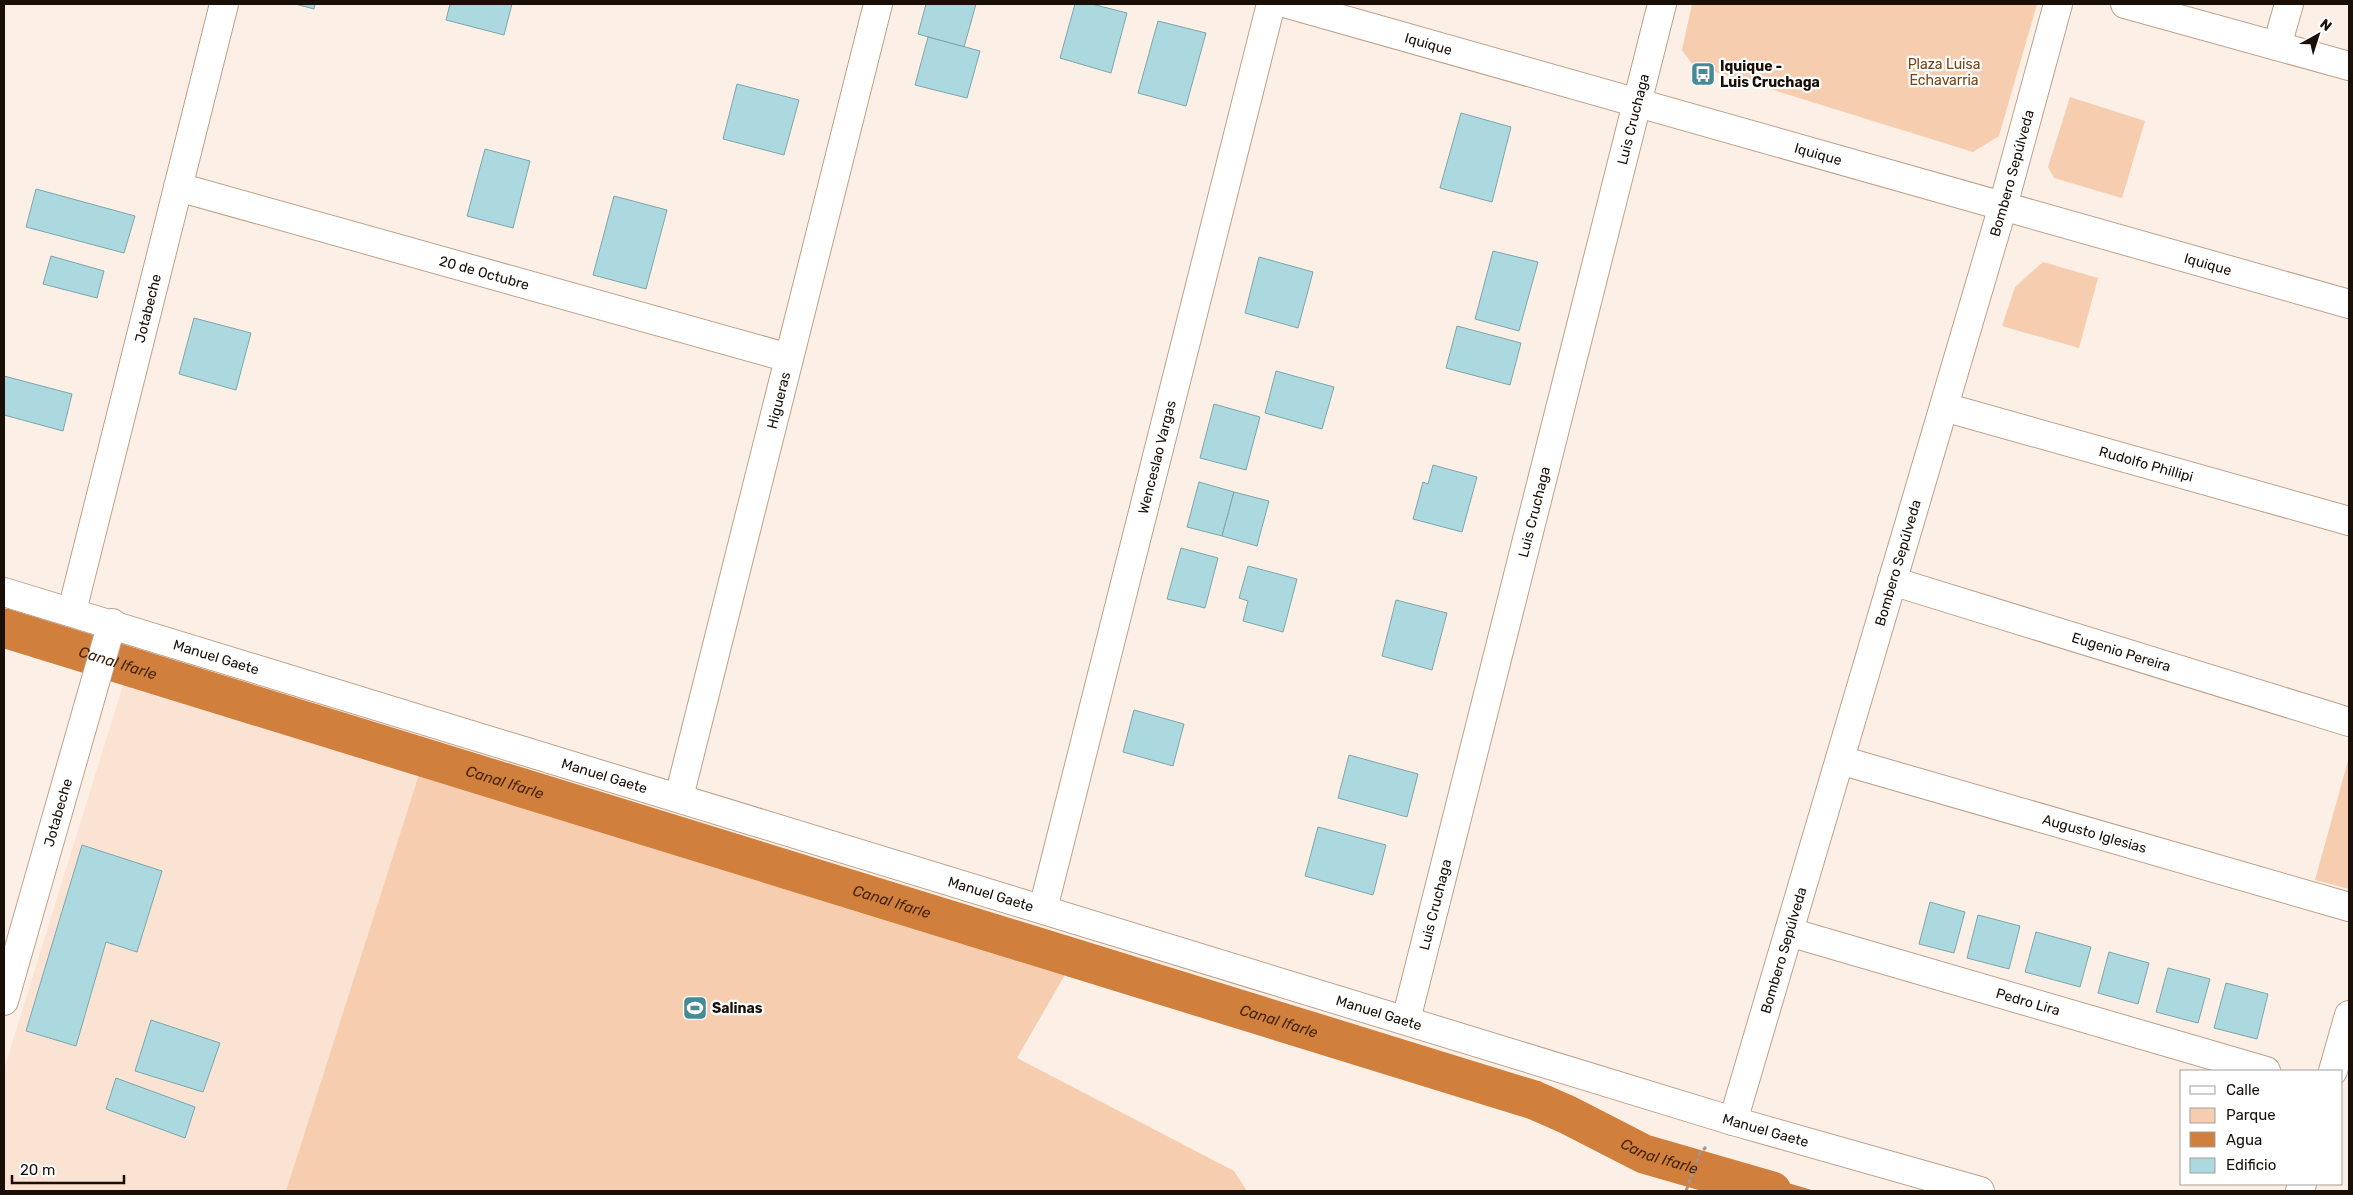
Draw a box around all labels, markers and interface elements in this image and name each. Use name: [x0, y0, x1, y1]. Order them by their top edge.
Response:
north arrow: [2293, 10, 2343, 60]
text: N: [2317, 16, 2335, 35]
street label: Iquique: [1403, 29, 1454, 59]
park label: Plaza Luisa Echavarria: [1908, 56, 1980, 89]
place label: Iquique - Luis Cruchaga: [1720, 58, 1820, 91]
bus stop icon: Iquique - Luis Cruchaga: [1690, 61, 1716, 87]
street label: Luis Cruchaga: [1613, 72, 1653, 166]
street label: Bombero Sepúlveda: [1986, 108, 2037, 239]
street label: Iquique: [1792, 139, 1844, 169]
street label: Iquique: [2182, 249, 2234, 279]
street label: 20 de Octubre: [437, 252, 531, 293]
street label: Jotabeche: [131, 272, 165, 345]
street label: Higueras: [763, 370, 794, 431]
street label: Wenceslao Vargas: [1134, 398, 1179, 516]
street label: Rudolfo Phillipi: [2097, 443, 2195, 485]
street label: Luis Cruchaga: [1514, 465, 1554, 559]
street label: Bombero Sepúlveda: [1871, 498, 1924, 628]
street label: Eugenio Pereira: [2070, 629, 2173, 675]
street label: Manuel Gaete: [171, 636, 261, 678]
water label: Canal Ifarle: [77, 643, 159, 684]
street label: Manuel Gaete: [560, 755, 650, 797]
water label: Canal Ifarle: [464, 762, 546, 803]
street label: Jotabeche: [40, 776, 76, 849]
street label: Augusto Iglesias: [2041, 810, 2149, 857]
street label: Luis Cruchaga: [1415, 857, 1455, 952]
street label: Manuel Gaete: [946, 873, 1036, 915]
water label: Canal Ifarle: [851, 881, 933, 923]
street label: Bombero Sepúlveda: [1757, 885, 1810, 1015]
street label: Pedro Lira: [1994, 984, 2062, 1019]
street label: Manuel Gaete: [1334, 992, 1424, 1034]
sports icon: Salinas: [682, 995, 708, 1021]
place label: Salinas: [712, 1000, 763, 1017]
water label: Canal Ifarle: [1238, 1001, 1320, 1042]
legend: [2180, 1070, 2343, 1185]
text: Calle: [2226, 1081, 2260, 1099]
text: Parque: [2226, 1106, 2276, 1124]
street label: Manuel Gaete: [1720, 1110, 1811, 1151]
text: Agua: [2226, 1131, 2262, 1149]
water label: Canal Ifarle: [1618, 1135, 1700, 1178]
scale bar: [12, 1152, 125, 1184]
text: Edificio: [2226, 1156, 2276, 1174]
text: 20 m: [20, 1161, 55, 1179]

